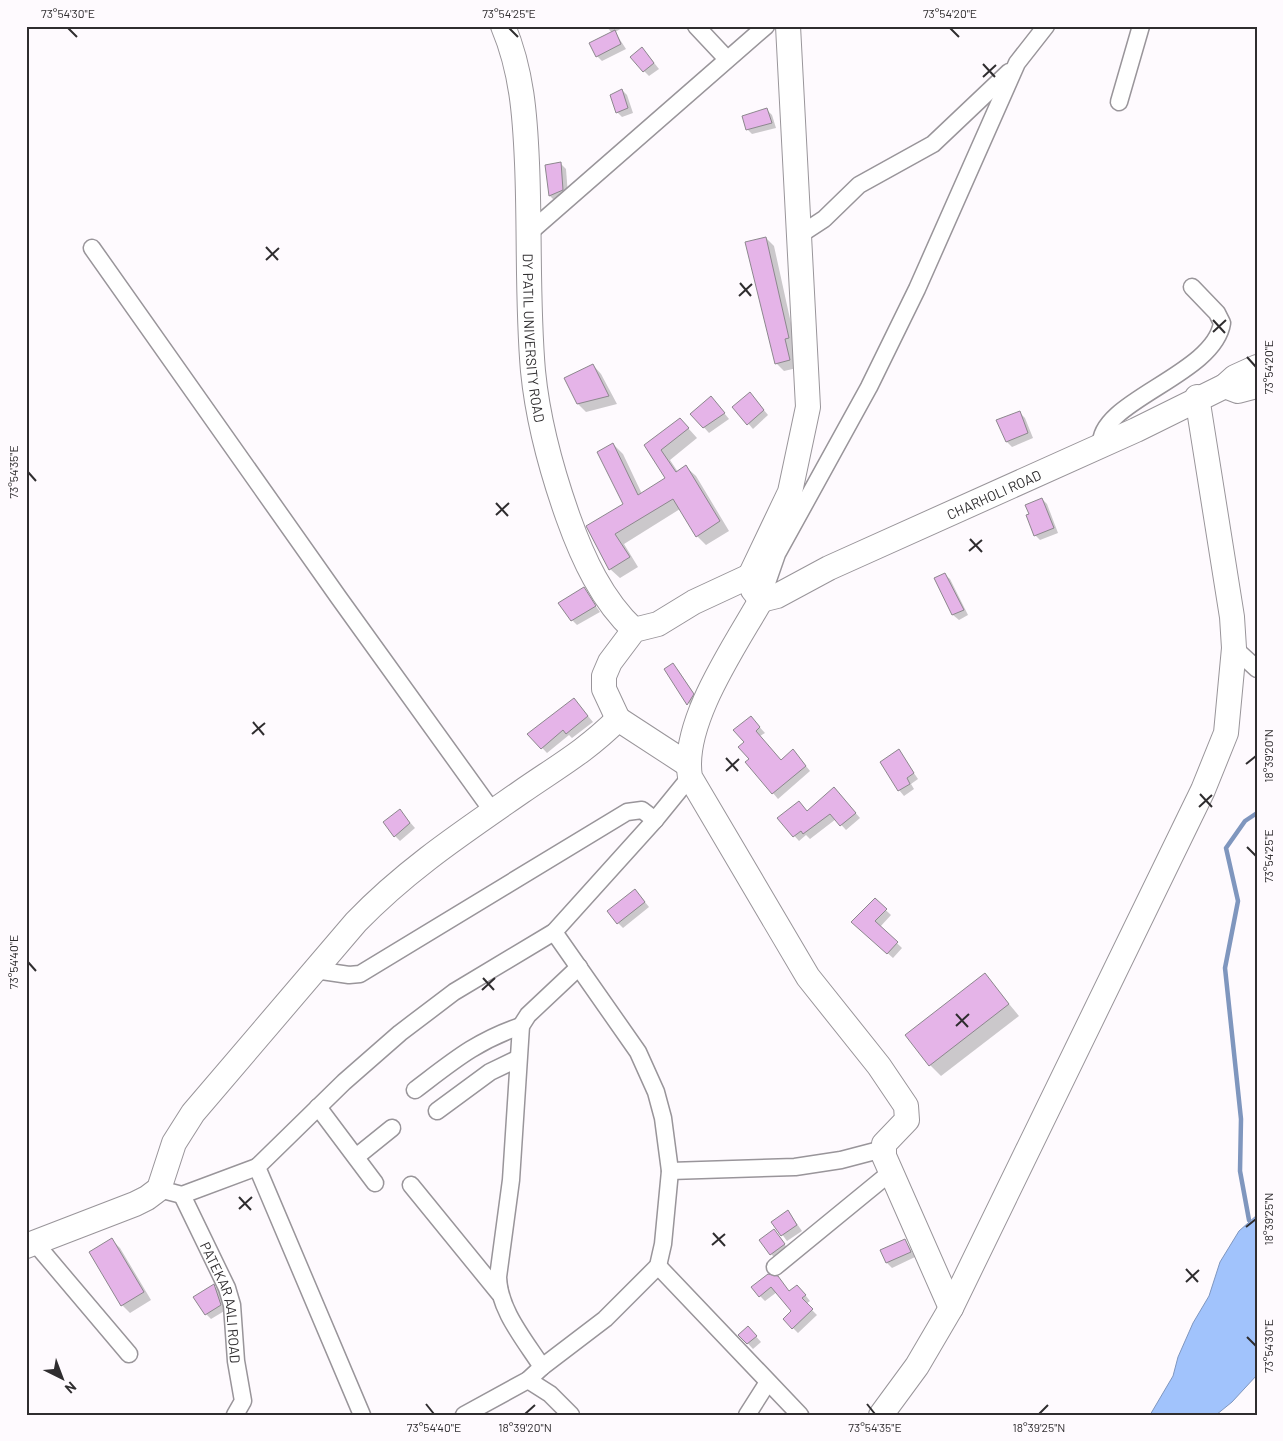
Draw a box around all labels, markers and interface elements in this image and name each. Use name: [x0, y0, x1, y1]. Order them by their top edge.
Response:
text: 73°54'30"E: [41, 6, 95, 20]
text: 73°54'25"E: [482, 6, 536, 20]
text: 73°54'20"E: [923, 6, 977, 20]
street label: DY PATIL UNIVERSITY ROAD: [520, 253, 549, 424]
text: 73°54'20"E: [1261, 340, 1275, 394]
text: 73°54'35"E: [6, 445, 20, 499]
street label: CHARHOLI ROAD: [944, 465, 1043, 523]
text: 18°39'20"N: [1261, 729, 1275, 783]
text: 73°54'25"E: [1261, 829, 1275, 883]
text: 73°54'40"E: [6, 935, 20, 989]
text: 18°39'25"N: [1261, 1193, 1275, 1245]
street label: PATEKAR AALI ROAD: [197, 1239, 245, 1364]
text: 73°54'30"E: [1261, 1319, 1275, 1373]
north arrow: [38, 1354, 88, 1404]
text: N: [62, 1379, 80, 1397]
text: 73°54'40"E: [407, 1420, 461, 1434]
text: 18°39'20"N: [498, 1420, 552, 1434]
text: 73°54'35"E: [848, 1420, 902, 1434]
text: 18°39'25"N: [1013, 1420, 1065, 1434]

